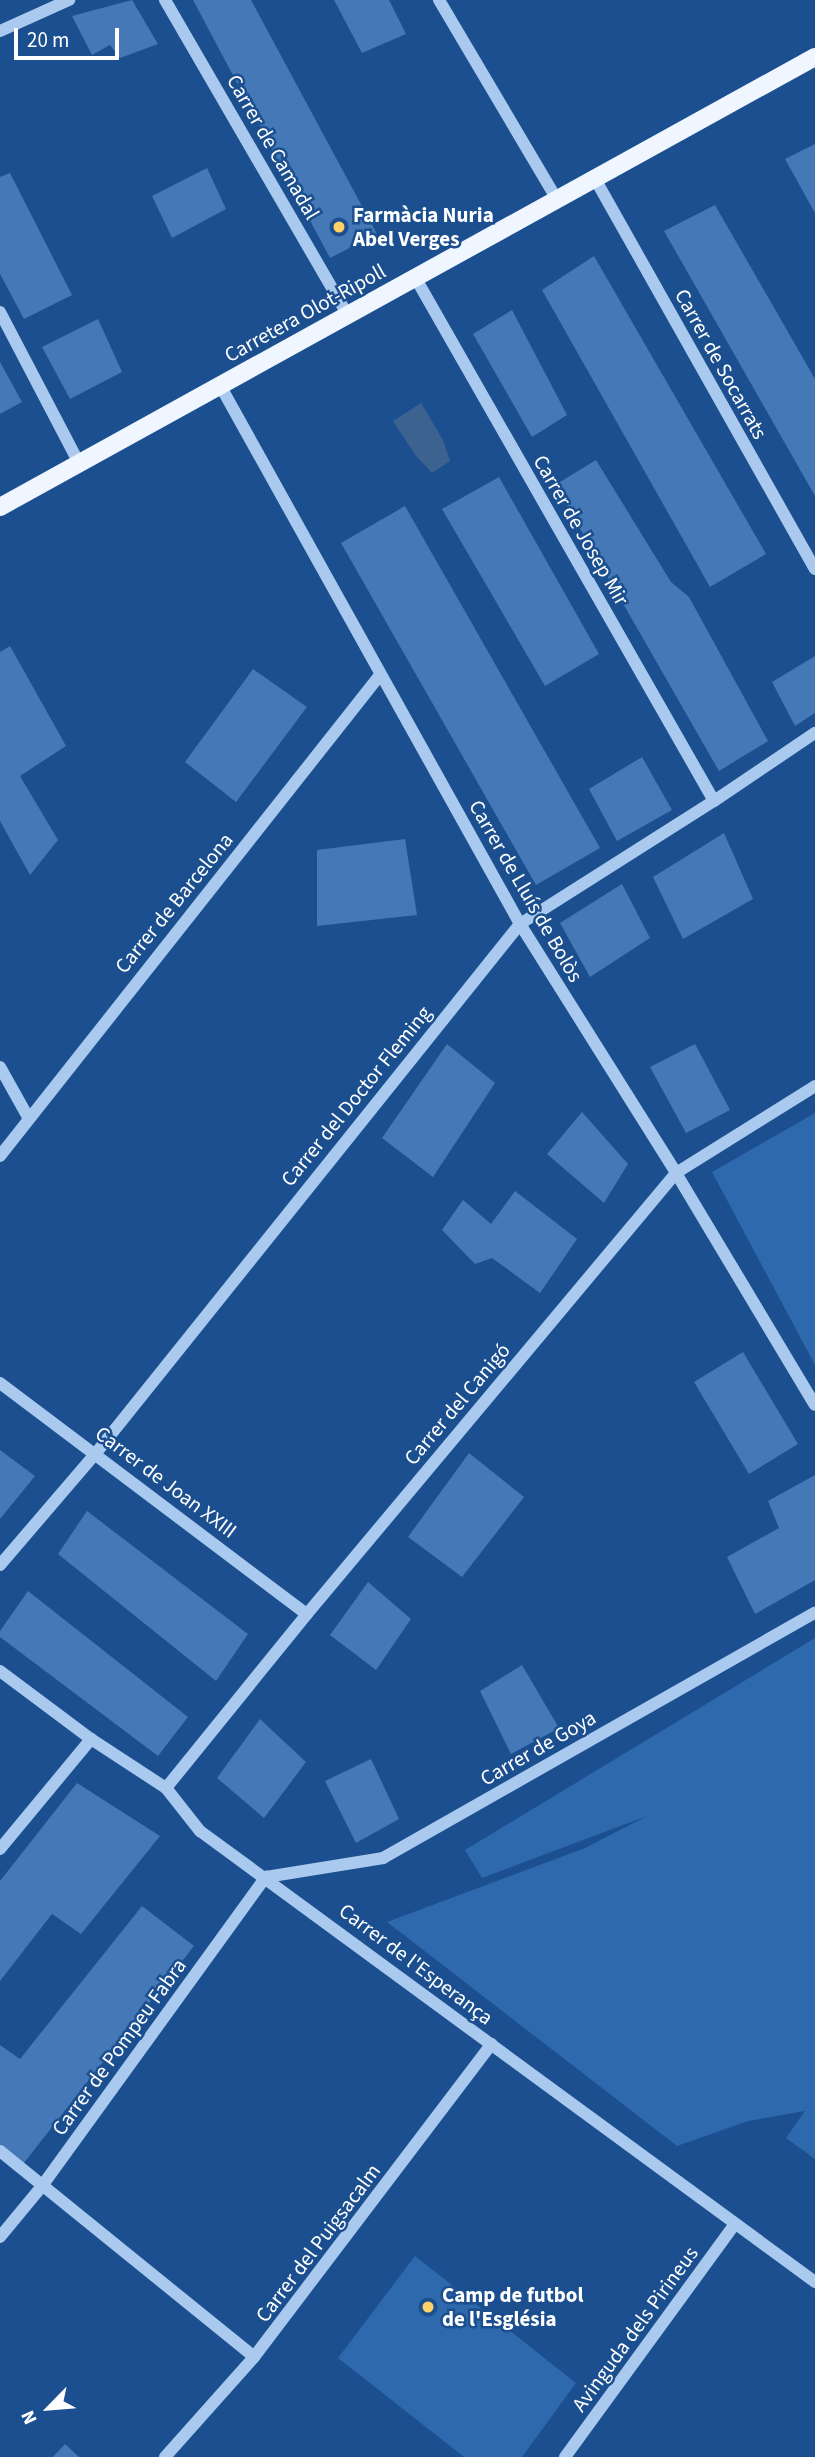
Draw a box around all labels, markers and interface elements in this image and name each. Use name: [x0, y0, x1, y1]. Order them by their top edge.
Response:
scale bar: [18, 14, 122, 58]
text: 20 m: [27, 25, 69, 55]
street label: Carrer de Camadal: [221, 70, 325, 224]
place label: Farmàcia Nuria Abel Verges: [353, 202, 494, 252]
marker: Farmàcia Nuria Abel Verges: [331, 219, 347, 235]
street label: Carretera Olot-Ripoll: [220, 258, 390, 368]
street label: Carrer de Socarrats: [669, 285, 773, 443]
street label: Carrer de Josep Mir: [528, 450, 634, 610]
street label: Carrer de Lluís de Bolòs: [464, 796, 588, 986]
street label: Carrer de Barcelona: [110, 828, 238, 978]
street label: Carrer del Doctor Fleming: [276, 1001, 436, 1191]
street label: Carrer del Canigó: [399, 1338, 515, 1470]
street label: Carrer de Joan XXIII: [90, 1421, 242, 1543]
street label: Carrer de Goya: [476, 1705, 600, 1791]
street label: Carrer de l'Esperança: [334, 1898, 498, 2030]
street label: Carrer de Pompeu Fabra: [46, 1954, 192, 2140]
street label: Carrer del Puigsacalm: [250, 2159, 386, 2327]
street label: Avinguda dels Pirineus: [567, 2241, 703, 2417]
place label: Camp de futbol de l'Església: [442, 2282, 583, 2332]
marker: Camp de futbol de l'Església: [420, 2299, 436, 2315]
north arrow: [14, 2373, 84, 2443]
text: N: [15, 2406, 44, 2429]

